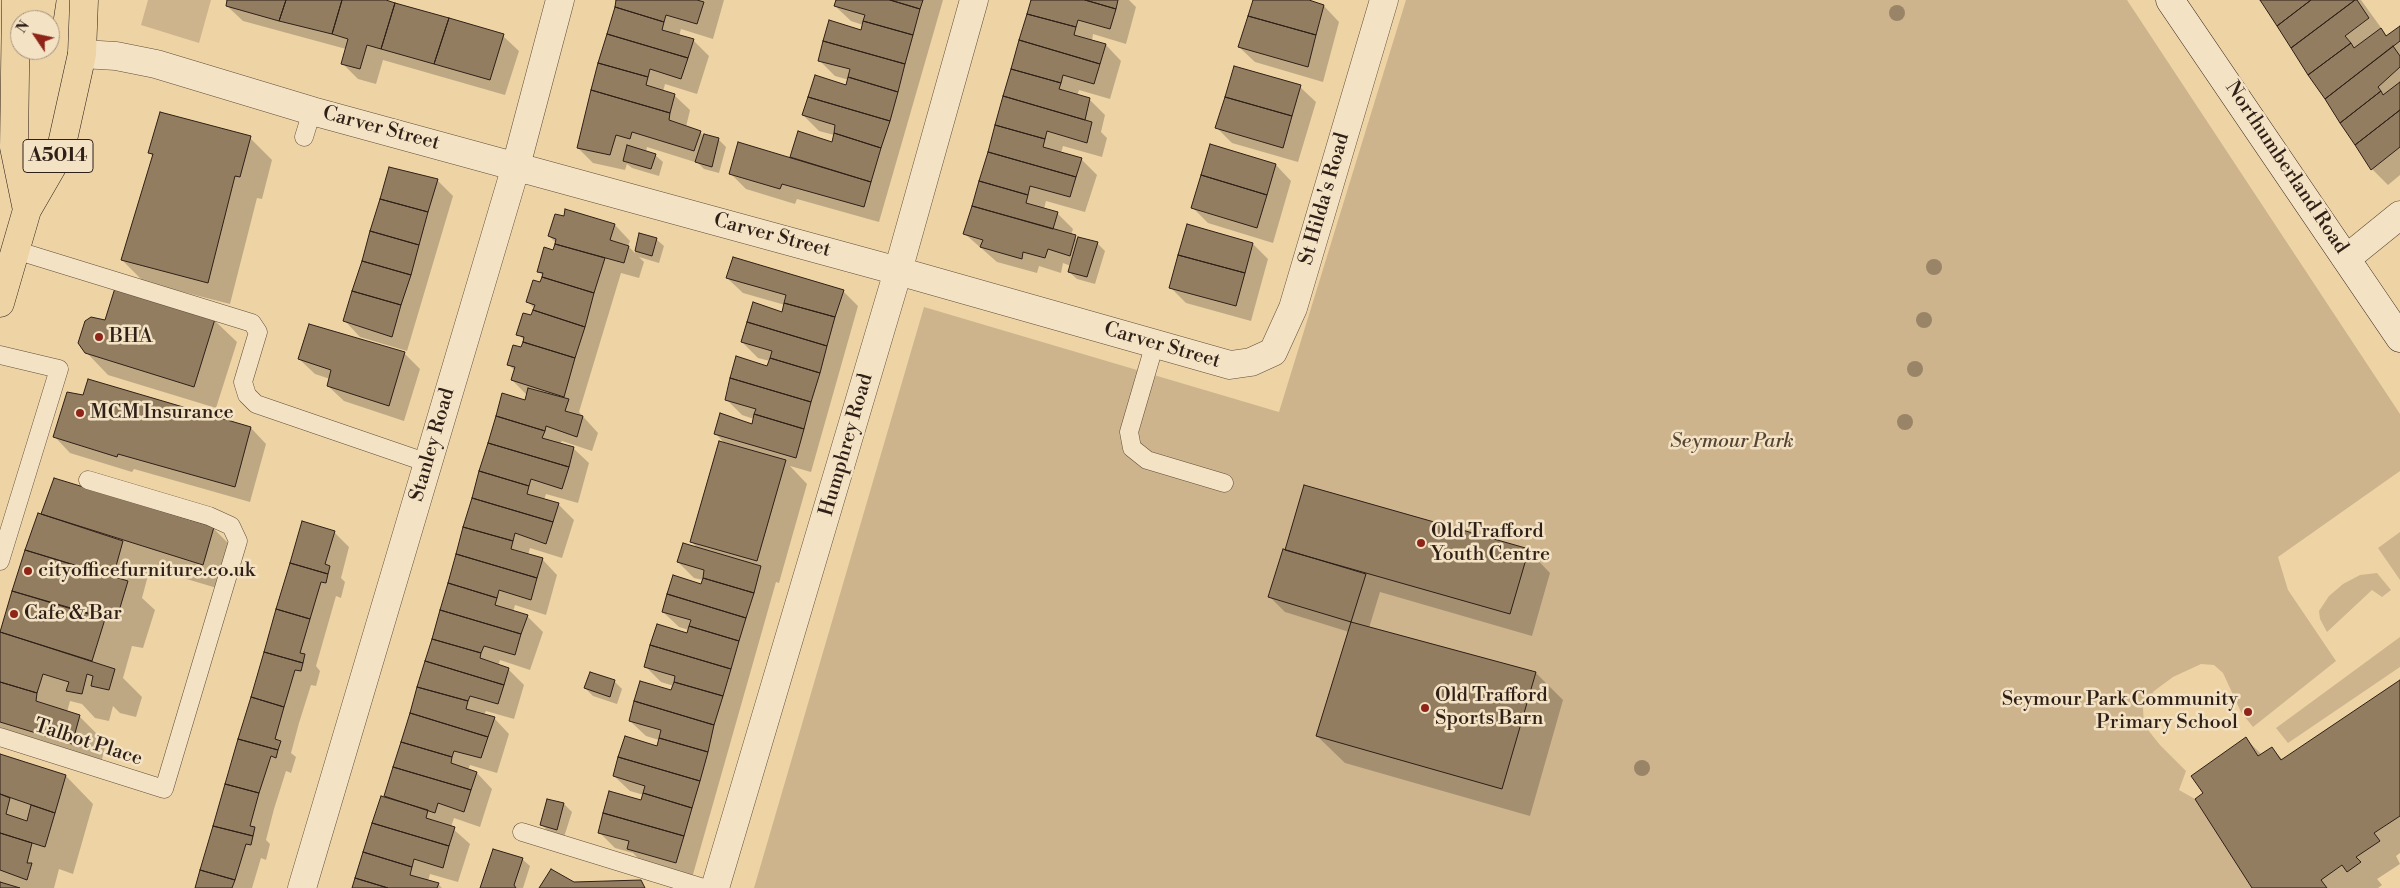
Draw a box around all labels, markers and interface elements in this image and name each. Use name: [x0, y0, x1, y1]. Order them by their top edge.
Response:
north arrow: [10, 10, 60, 60]
text: N: [13, 18, 34, 37]
street label: Northumberland Road: [2219, 77, 2353, 259]
street label: Carver Street: [320, 102, 442, 156]
street label: St Hilda's Road: [1295, 130, 1355, 268]
road number: A5014: [23, 140, 93, 172]
street label: Carver Street: [711, 209, 833, 263]
street label: Carver Street: [1101, 318, 1223, 374]
place label: BHA: [109, 325, 153, 349]
marker: BHA: [93, 331, 105, 343]
street label: Humphrey Road: [815, 371, 879, 519]
street label: Stanley Road: [405, 385, 461, 505]
place label: MCM Insurance: [90, 401, 234, 425]
marker: MCM Insurance: [74, 407, 86, 419]
park label: Seymour Park: [1670, 430, 1794, 454]
place label: Old Trafford Youth Centre: [1431, 520, 1550, 567]
marker: Old Trafford Youth Centre: [1415, 537, 1427, 549]
place label: cityofficefurniture.co.uk: [38, 559, 255, 583]
marker: cityofficefurniture.co.uk: [22, 565, 34, 577]
place label: Cafe & Bar: [24, 602, 122, 626]
marker: Cafe & Bar: [8, 608, 20, 620]
place label: Old Trafford Sports Barn: [1435, 684, 1548, 731]
place label: Seymour Park Community Primary School: [2002, 688, 2238, 735]
marker: Old Trafford Sports Barn: [1419, 702, 1431, 714]
marker: Seymour Park Community Primary School: [2242, 706, 2254, 718]
street label: Talbot Place: [31, 714, 145, 772]

